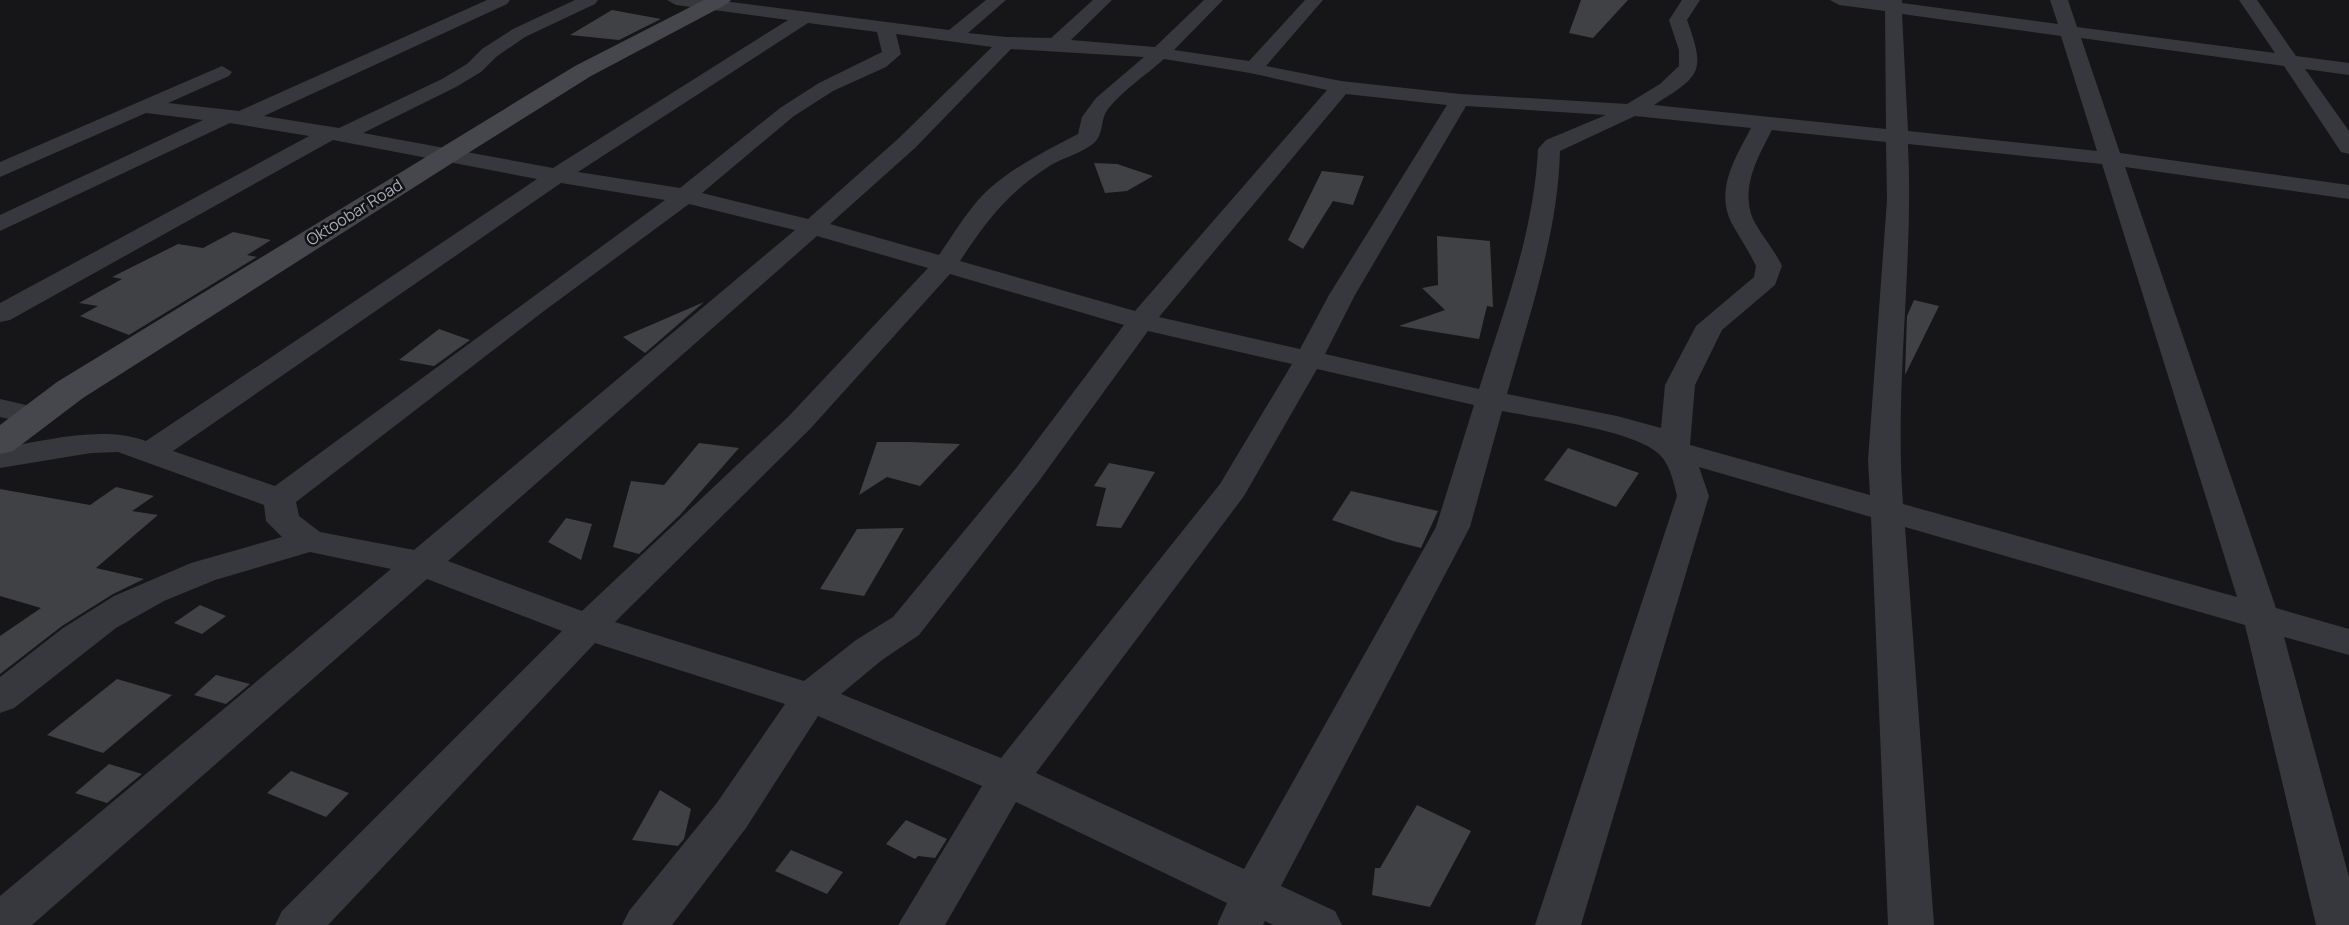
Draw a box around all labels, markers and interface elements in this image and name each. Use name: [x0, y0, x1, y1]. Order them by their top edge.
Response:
street label: Oktoobar Road: [302, 174, 406, 250]

